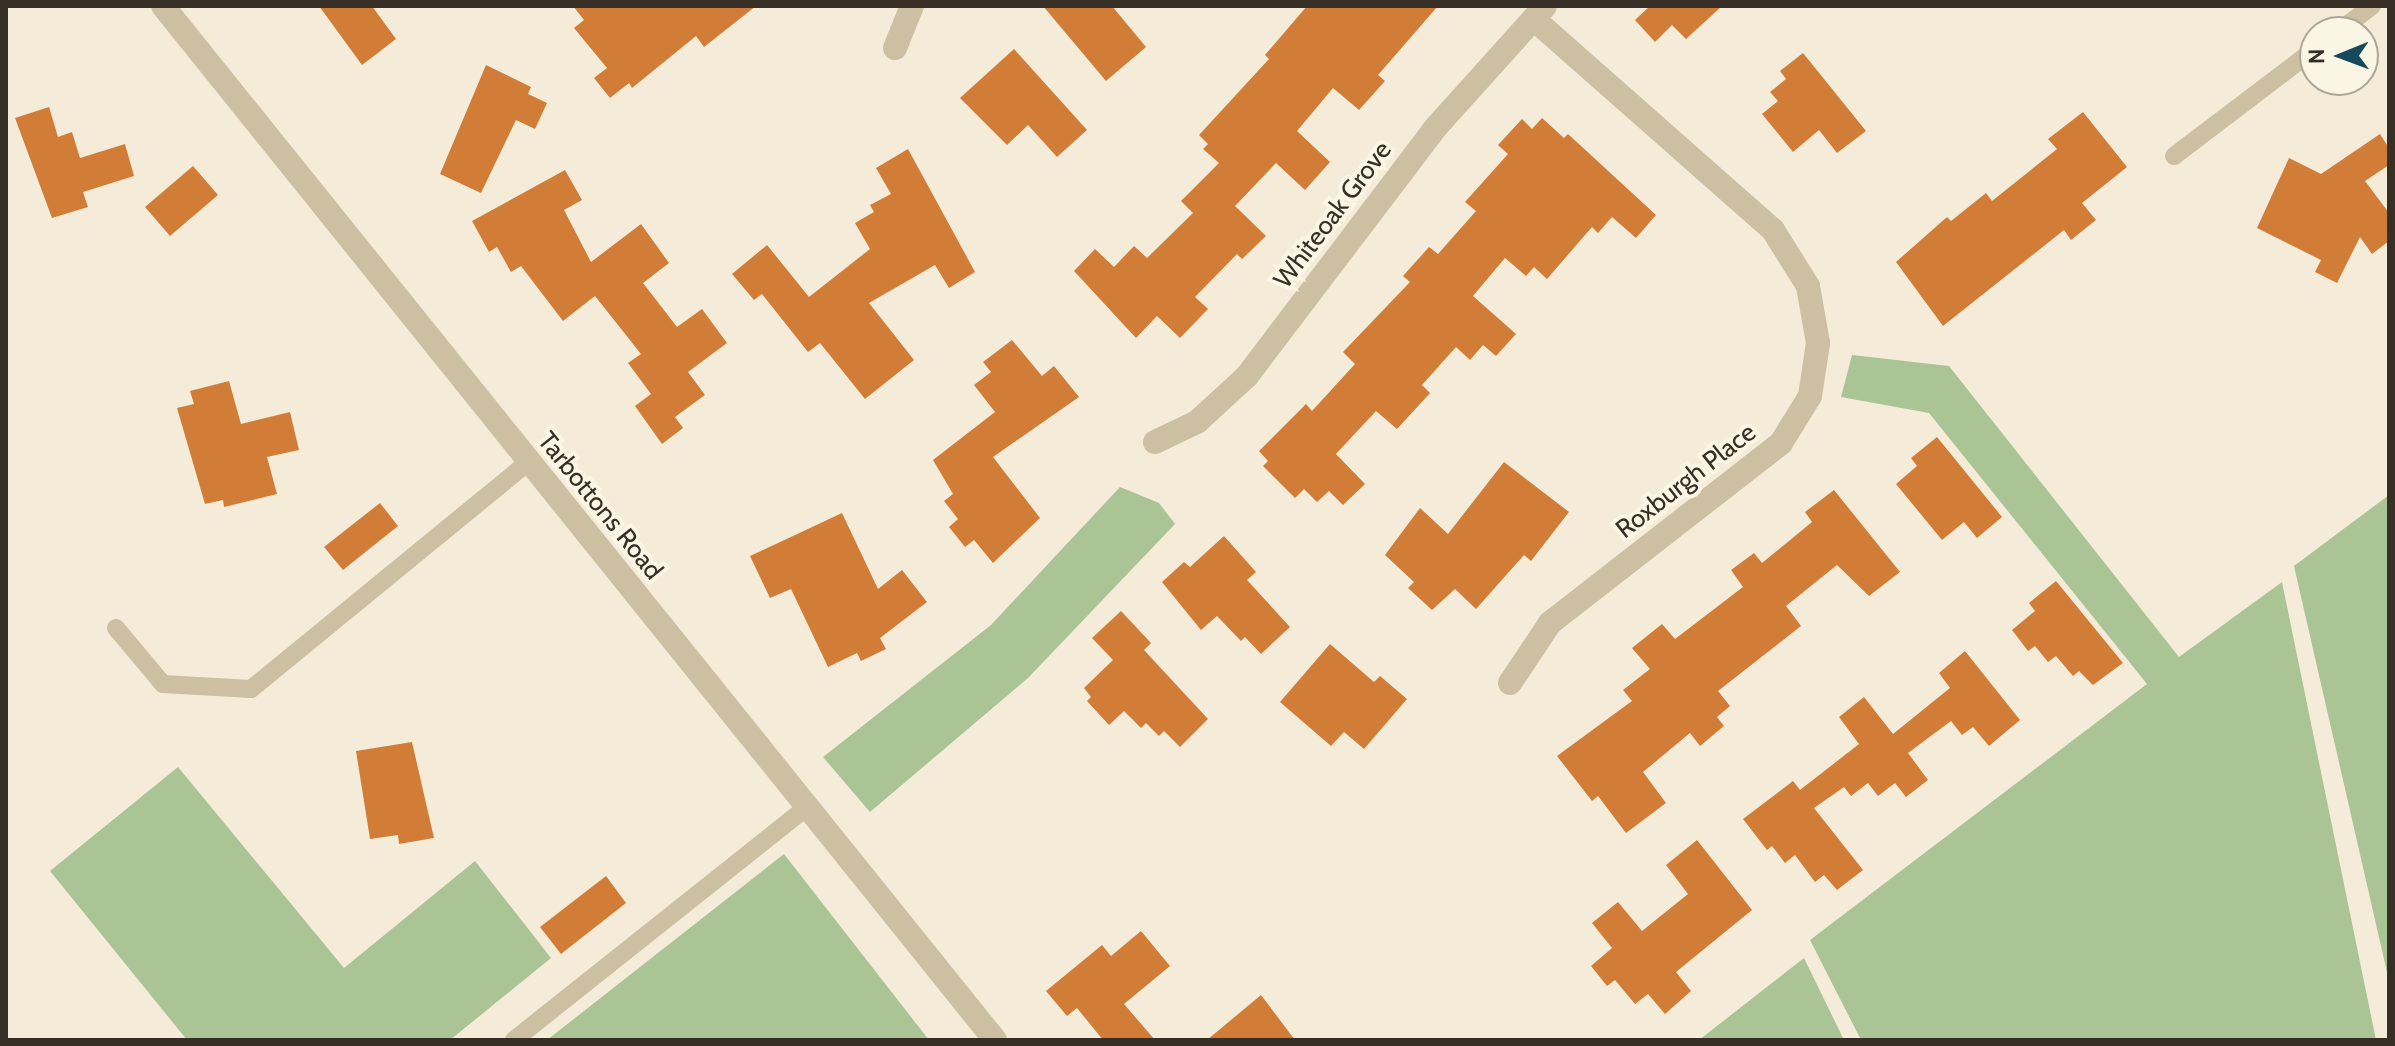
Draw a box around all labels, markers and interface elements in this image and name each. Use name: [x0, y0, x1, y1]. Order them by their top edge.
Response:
north arrow: [2299, 16, 2379, 96]
text: N: [2303, 48, 2330, 64]
street label: Whiteoak Grove: [1268, 136, 1398, 294]
street label: Roxburgh Place: [1610, 417, 1762, 545]
street label: Tarbottons Road: [531, 426, 669, 586]

